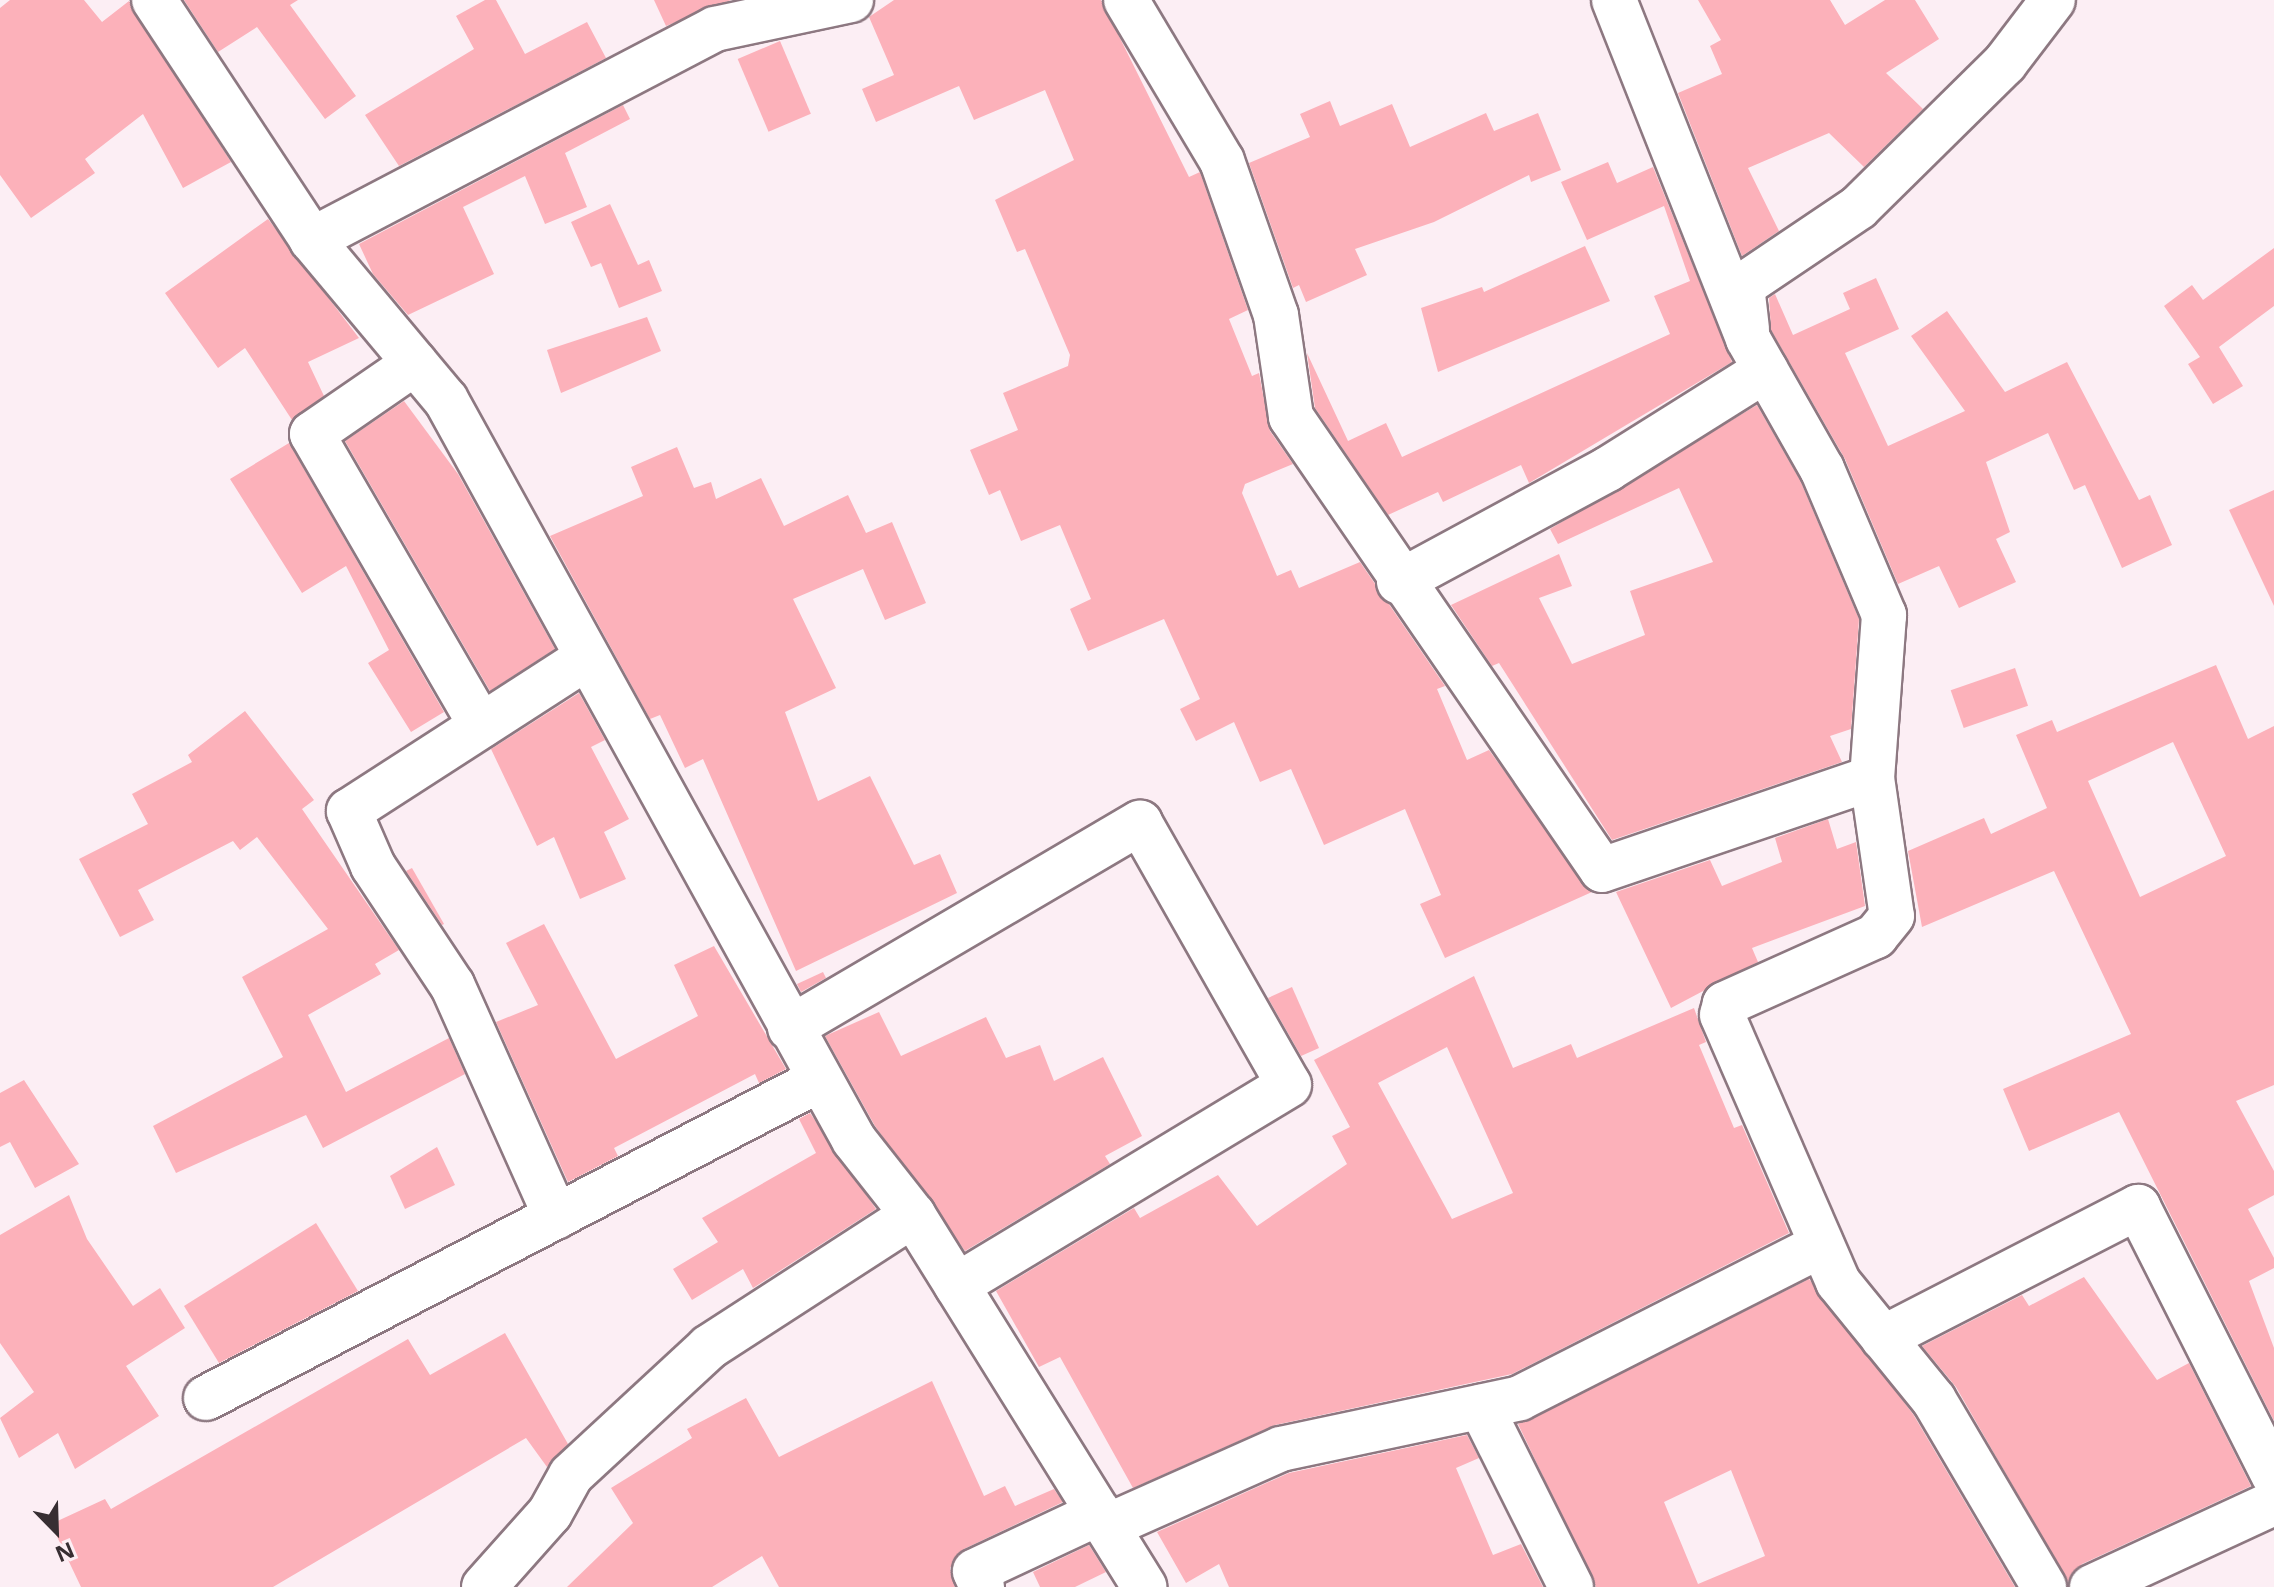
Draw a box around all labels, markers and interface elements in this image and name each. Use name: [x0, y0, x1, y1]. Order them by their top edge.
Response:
north arrow: [16, 1491, 96, 1571]
text: N: [51, 1536, 79, 1570]

